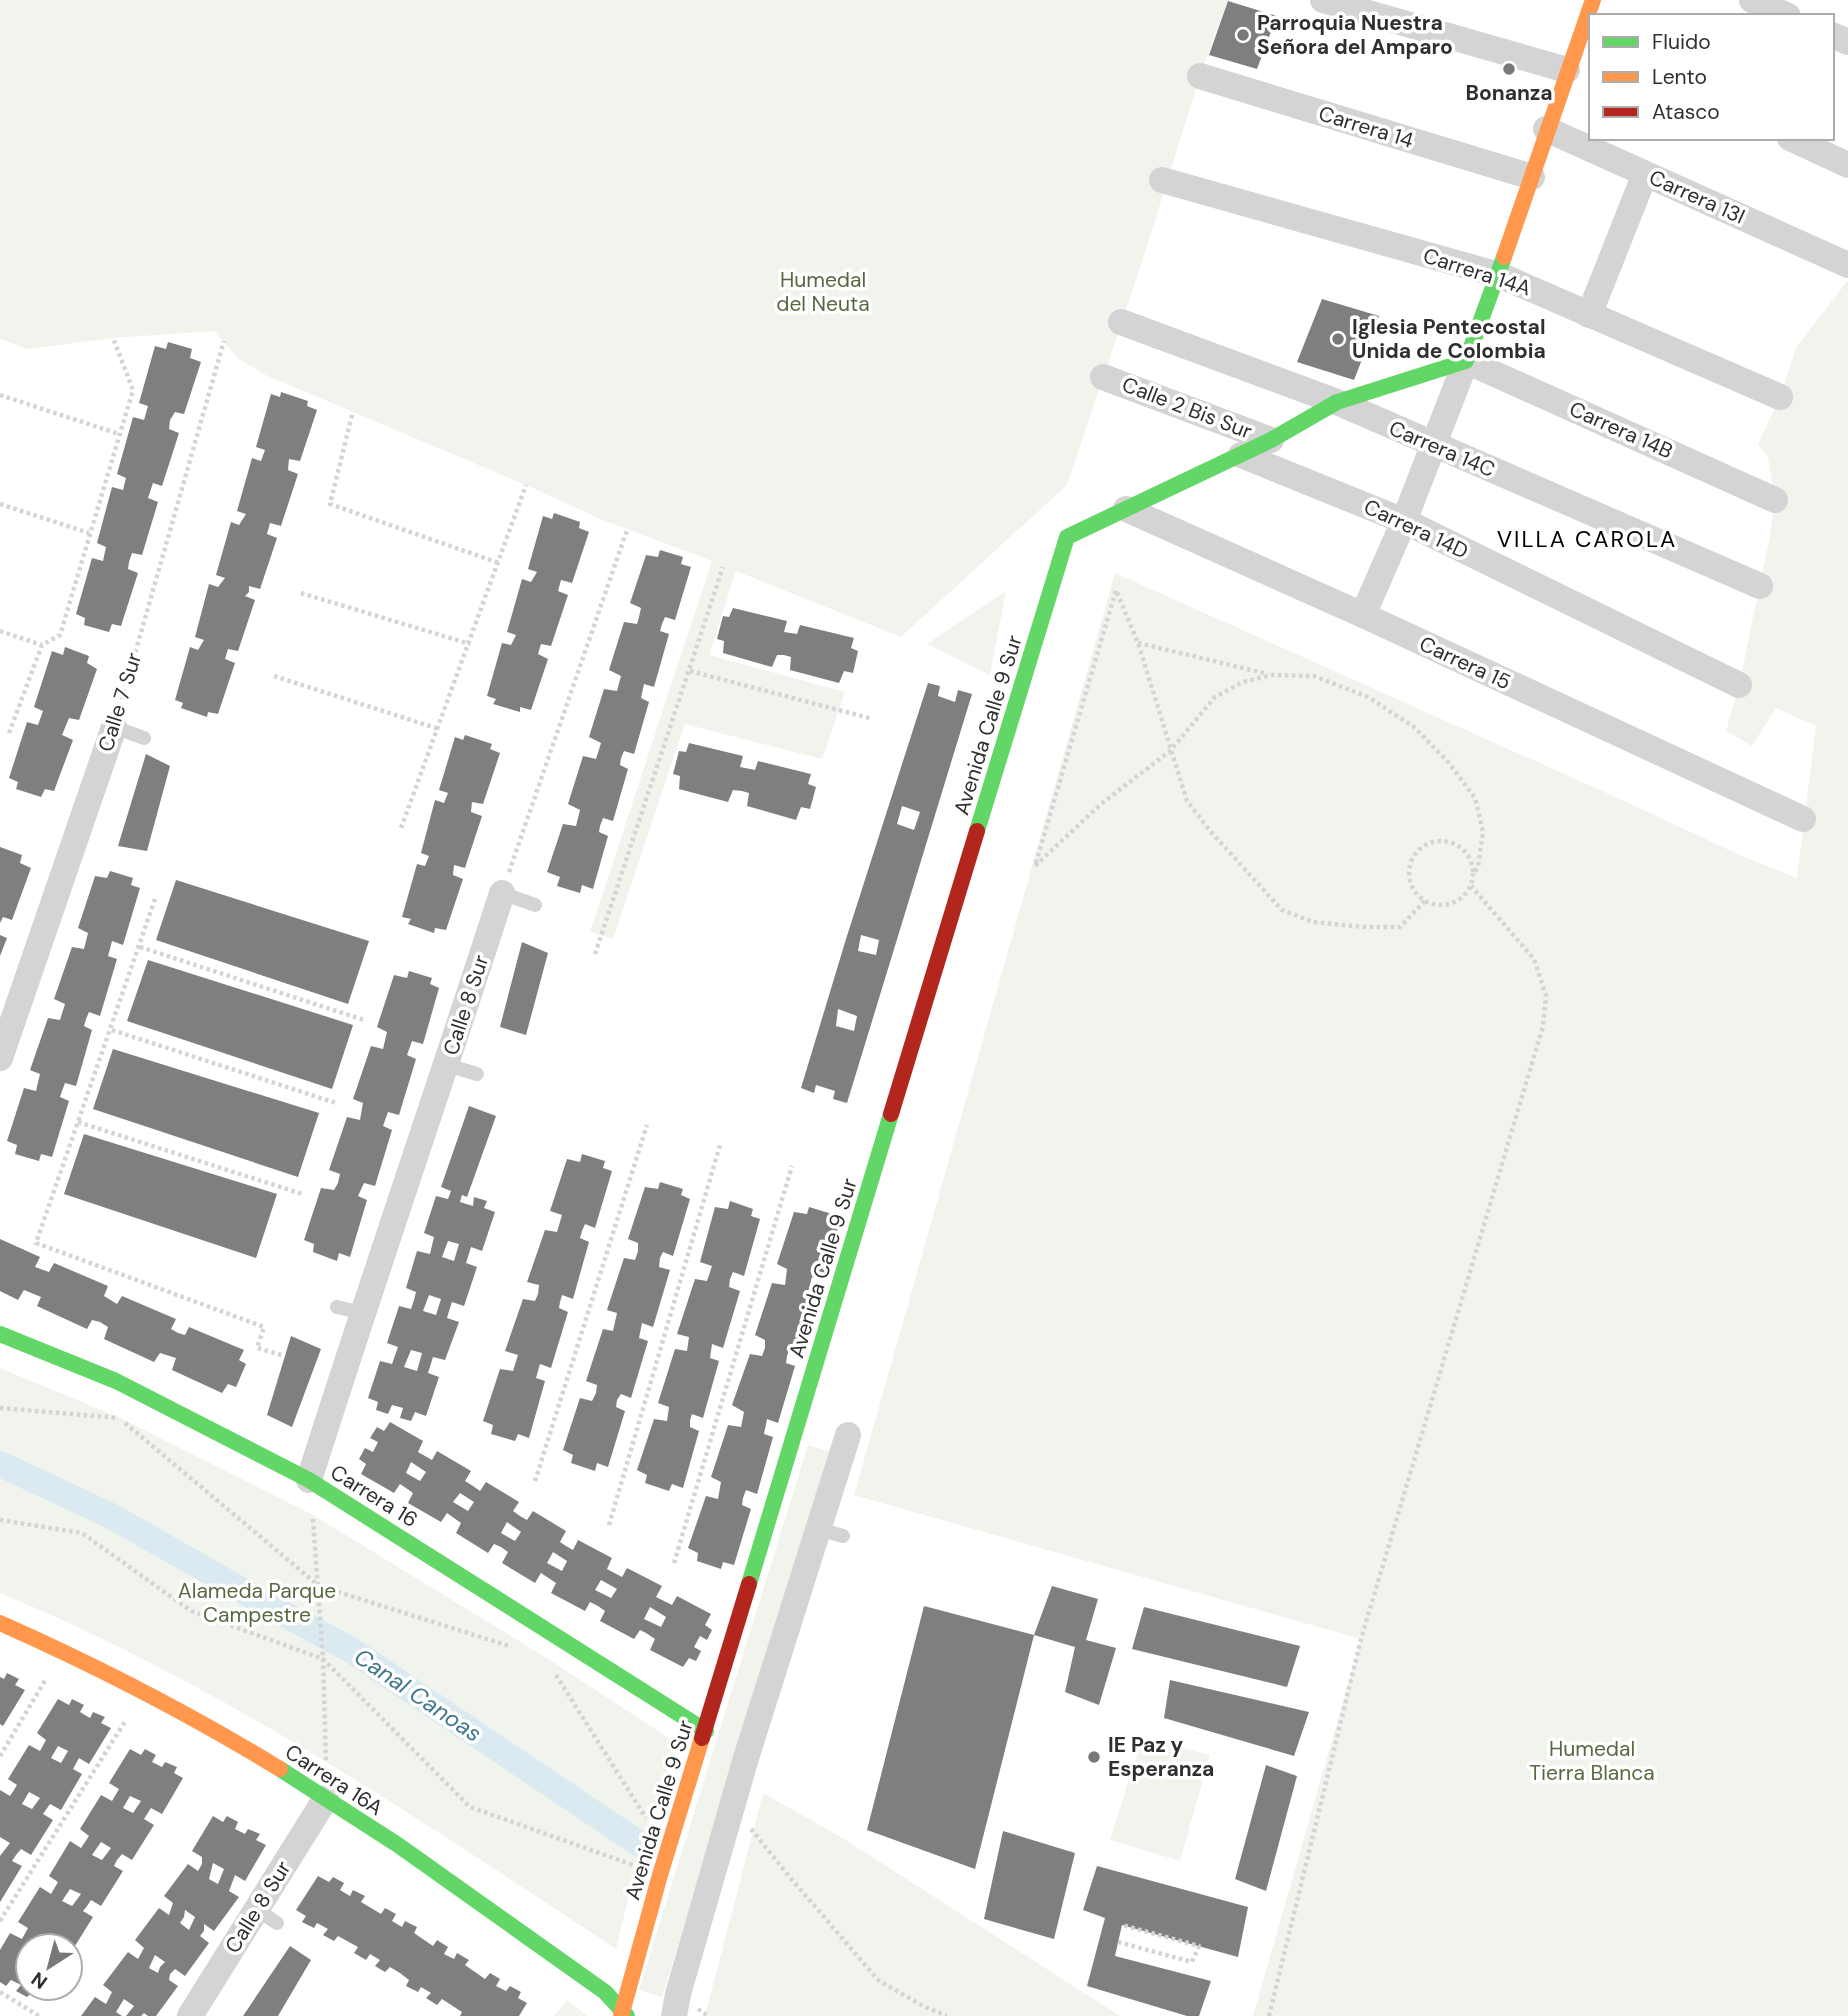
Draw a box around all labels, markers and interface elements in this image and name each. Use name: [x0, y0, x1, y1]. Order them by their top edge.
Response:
place label: Parroquia Nuestra Señora del Amparo: [1257, 9, 1453, 61]
legend: [1589, 14, 1834, 140]
marker: Parroquia Nuestra Señora del Amparo: [1235, 27, 1251, 43]
text: Fluido: [1652, 28, 1711, 56]
marker: Bonanza: [1501, 61, 1517, 77]
text: Lento: [1652, 63, 1707, 91]
place label: Bonanza: [1465, 79, 1553, 107]
text: Atasco: [1652, 98, 1720, 126]
street label: Carrera 14: [1315, 99, 1417, 155]
street label: Carrera 13I: [1645, 163, 1749, 231]
street label: Carrera 14A: [1420, 241, 1534, 303]
park label: Humedal del Neuta: [776, 266, 870, 318]
place label: Iglesia Pentecostal Unida de Colombia: [1352, 313, 1546, 365]
marker: Iglesia Pentecostal Unida de Colombia: [1330, 331, 1346, 347]
street label: Calle 2 Bis Sur: [1118, 370, 1256, 446]
street label: Carrera 14B: [1565, 395, 1677, 465]
street label: Carrera 14C: [1385, 414, 1499, 484]
street label: Carrera 14D: [1359, 493, 1473, 565]
district label: VILLA CAROLA: [1497, 524, 1677, 554]
street label: Carrera 15: [1415, 630, 1515, 696]
street label: Avenida Calle 9 Sur: [947, 631, 1029, 818]
street label: Calle 7 Sur: [92, 649, 148, 755]
street label: Calle 8 Sur: [437, 951, 495, 1059]
street label: Avenida Calle 9 Sur: [782, 1174, 864, 1361]
street label: Carrera 16: [325, 1458, 423, 1534]
park label: Alameda Parque Campestre: [178, 1577, 336, 1629]
water label: Canal Canoas: [349, 1641, 487, 1749]
street label: Avenida Calle 9 Sur: [618, 1716, 700, 1903]
place label: IE Paz y Esperanza: [1108, 1731, 1214, 1783]
park label: Humedal Tierra Blanca: [1529, 1735, 1655, 1787]
street label: Carrera 16A: [280, 1738, 388, 1822]
marker: IE Paz y Esperanza: [1086, 1749, 1102, 1765]
street label: Calle 8 Sur: [219, 1855, 297, 1958]
north arrow: [14, 1932, 84, 2002]
text: N: [26, 1966, 52, 1995]

